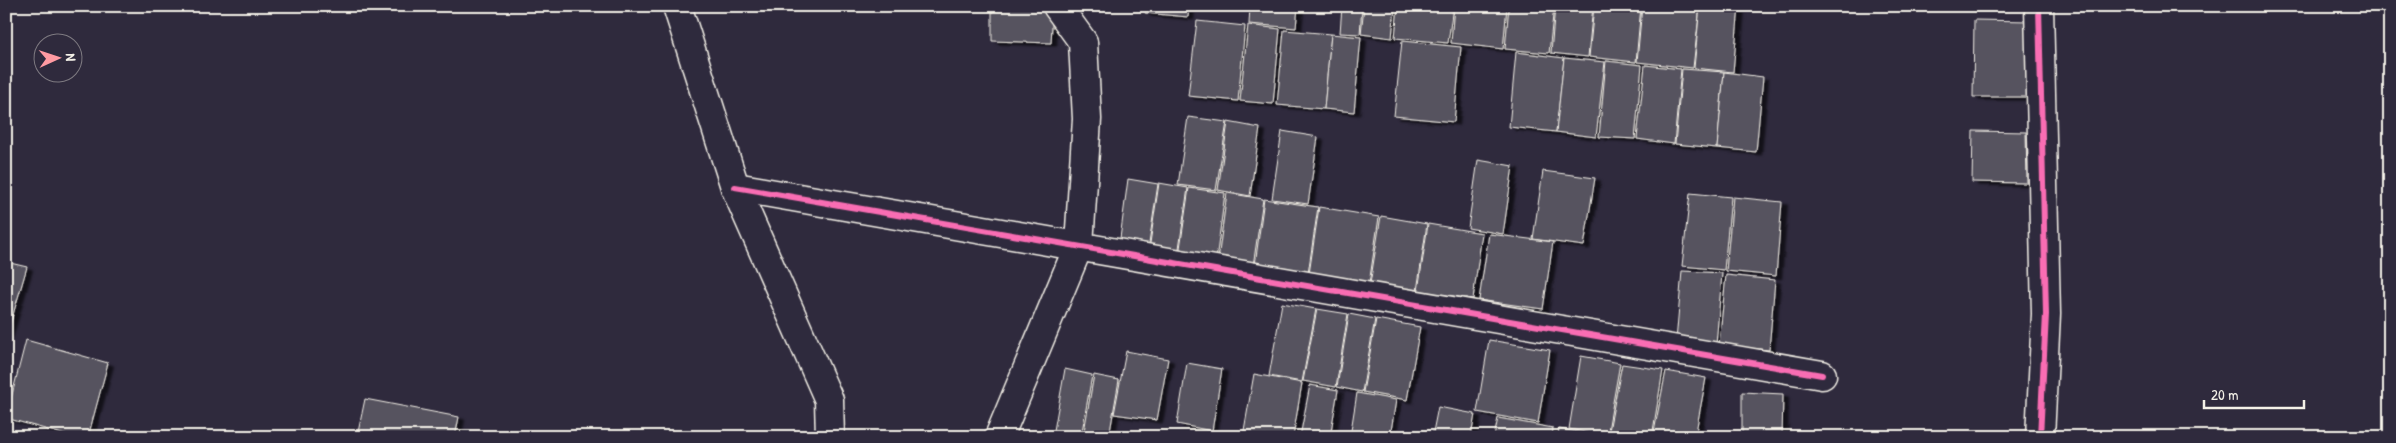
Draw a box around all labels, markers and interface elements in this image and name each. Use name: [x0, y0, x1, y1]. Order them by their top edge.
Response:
north arrow: [32, 32, 82, 82]
text: N: [62, 53, 81, 62]
scale bar: [2204, 378, 2304, 410]
text: 20 m: [2211, 384, 2238, 405]

